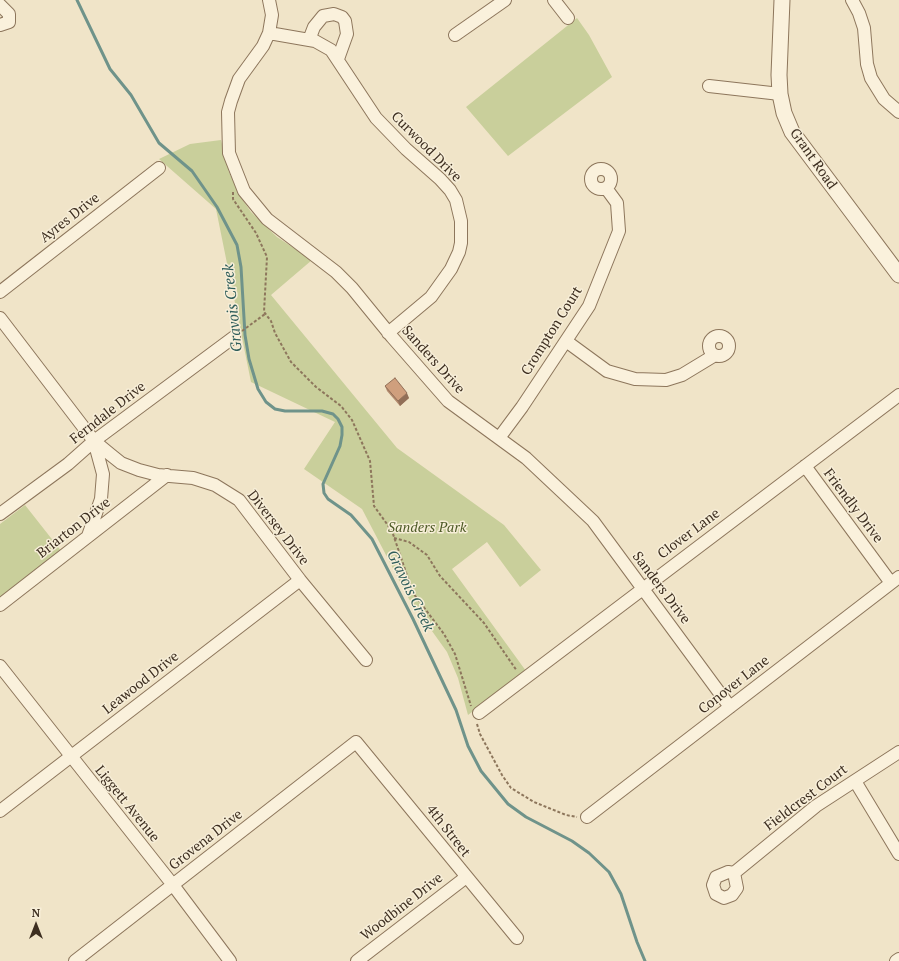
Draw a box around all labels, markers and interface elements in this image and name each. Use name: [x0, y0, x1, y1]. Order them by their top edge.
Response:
street label: Curwood Drive: [387, 108, 465, 186]
street label: Grant Road: [786, 125, 840, 193]
street label: Ayres Drive: [37, 190, 103, 246]
water label: Gravois Creek: [219, 263, 247, 353]
street label: Crompton Court: [518, 283, 586, 379]
street label: Sanders Drive: [398, 322, 468, 398]
street label: Ferndale Drive: [67, 378, 149, 448]
street label: Friendly Drive: [820, 466, 886, 546]
street label: Diversey Drive: [244, 487, 312, 569]
street label: Briarton Drive: [34, 494, 114, 562]
street label: Clover Lane: [655, 505, 723, 563]
park label: Sanders Park: [388, 520, 466, 536]
water label: Gravois Creek: [383, 547, 437, 635]
street label: Sanders Drive: [628, 549, 694, 627]
street label: Leawood Drive: [100, 648, 182, 718]
street label: Conover Lane: [695, 652, 773, 718]
street label: Fieldcrest Court: [761, 761, 851, 835]
street label: Liggett Avenue: [91, 762, 163, 846]
street label: 4th Street: [422, 802, 474, 860]
street label: Grovena Drive: [166, 806, 246, 874]
street label: Woodbine Drive: [358, 870, 446, 944]
north arrow: [16, 905, 56, 945]
text: N: [32, 906, 40, 920]

